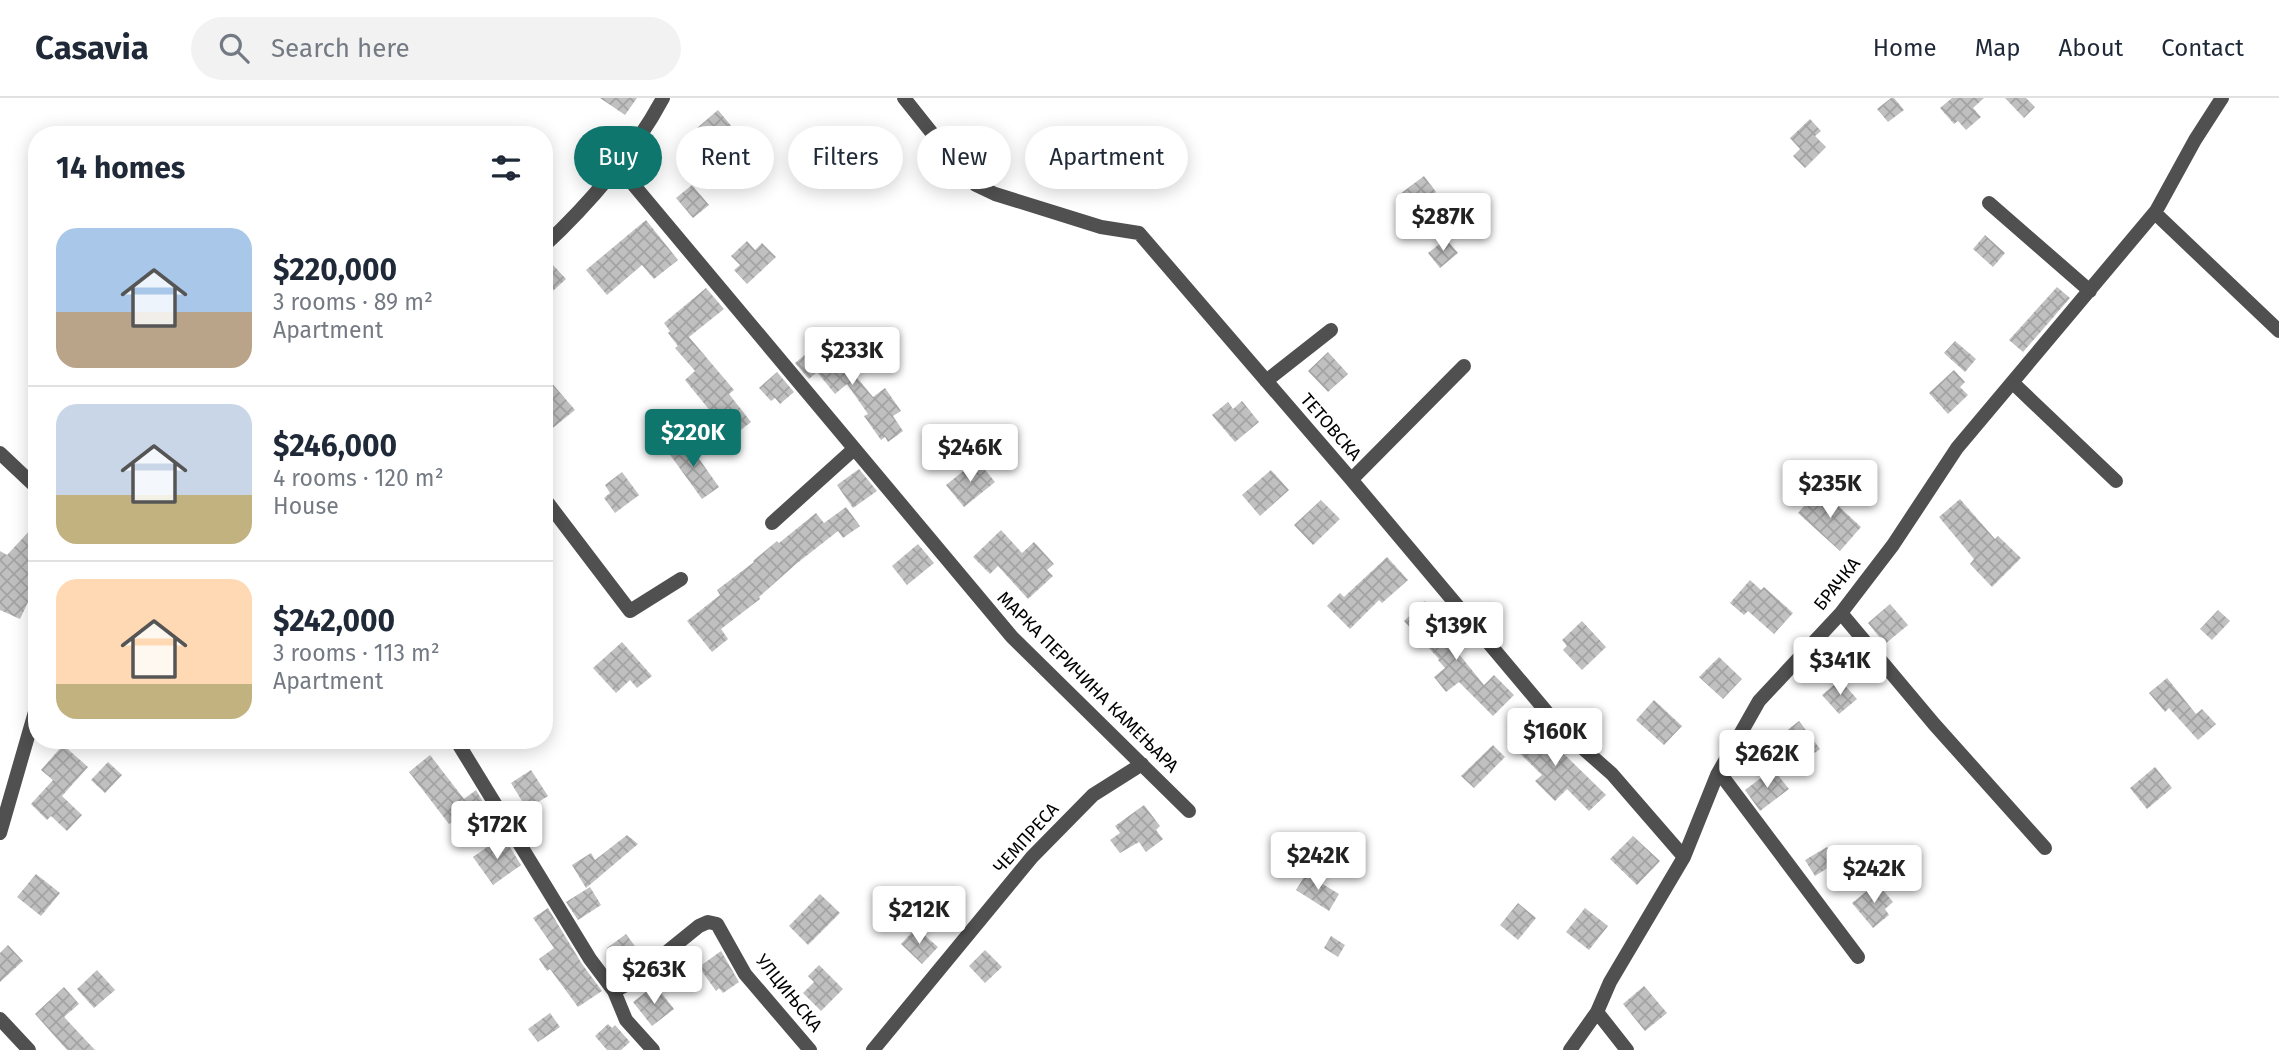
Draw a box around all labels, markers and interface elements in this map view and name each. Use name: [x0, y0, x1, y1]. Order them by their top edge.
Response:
search box: [191, 17, 681, 80]
text: Casavia: [35, 28, 149, 68]
icon: search: [215, 29, 253, 67]
text: Search here: [271, 33, 410, 64]
text: Home: [1873, 34, 1937, 62]
text: Map: [1975, 34, 2021, 62]
text: About: [2059, 34, 2123, 62]
text: Contact: [2161, 34, 2244, 62]
chip: Buy: [574, 126, 662, 189]
chip: Rent: [676, 126, 774, 189]
chip: Filters: [788, 126, 903, 189]
chip: New: [917, 126, 1011, 189]
chip: Apartment: [1025, 126, 1188, 189]
icon: filters: [487, 149, 525, 187]
text: 14 homes: [56, 150, 185, 186]
pin: $287K: [1394, 194, 1492, 253]
text: $287K: [1412, 202, 1474, 230]
text: $220,000: [273, 252, 397, 288]
icon: home: [112, 256, 196, 340]
text: 3 rooms · 89 m²: [273, 288, 433, 316]
text: Apartment: [273, 316, 383, 344]
pin: $233K: [803, 328, 901, 387]
text: $233K: [821, 336, 883, 364]
street label: ТЕТОВСКА: [1296, 389, 1367, 466]
pin: $220K: [644, 410, 742, 469]
text: $220K: [661, 418, 725, 446]
pin: $246K: [921, 424, 1019, 484]
text: $246,000: [273, 428, 397, 464]
icon: home: [112, 432, 196, 516]
text: $246K: [938, 433, 1002, 461]
pin: $235K: [1781, 460, 1879, 520]
text: 4 rooms · 120 m²: [273, 464, 444, 492]
text: $235K: [1798, 469, 1862, 497]
text: House: [273, 492, 339, 520]
street label: БРАЧКА: [1809, 553, 1865, 615]
street label: МАРКА ПЕРИЧИНА КАМЕЊАРА: [993, 587, 1184, 778]
pin: $139K: [1407, 602, 1505, 662]
text: $242,000: [273, 603, 395, 639]
icon: home: [112, 607, 196, 691]
text: $139K: [1425, 611, 1487, 639]
pin: $341K: [1791, 638, 1889, 697]
text: 3 rooms · 113 m²: [273, 639, 440, 667]
text: $341K: [1809, 646, 1871, 674]
text: Apartment: [273, 667, 383, 695]
pin: $160K: [1506, 708, 1604, 768]
text: $160K: [1523, 717, 1587, 745]
pin: $262K: [1718, 730, 1816, 790]
text: $262K: [1735, 739, 1799, 767]
street label: ЧЕМПРЕСА: [989, 798, 1064, 878]
pin: $172K: [448, 802, 546, 861]
text: $172K: [467, 810, 527, 838]
pin: $242K: [1269, 832, 1367, 892]
text: $242K: [1287, 841, 1349, 869]
pin: $242K: [1825, 846, 1923, 905]
text: $242K: [1843, 854, 1905, 882]
pin: $212K: [870, 886, 968, 946]
text: $212K: [889, 895, 949, 923]
pin: $263K: [605, 946, 703, 1006]
street label: УЛЦИЊСКА: [751, 950, 827, 1037]
text: $263K: [622, 955, 686, 983]

